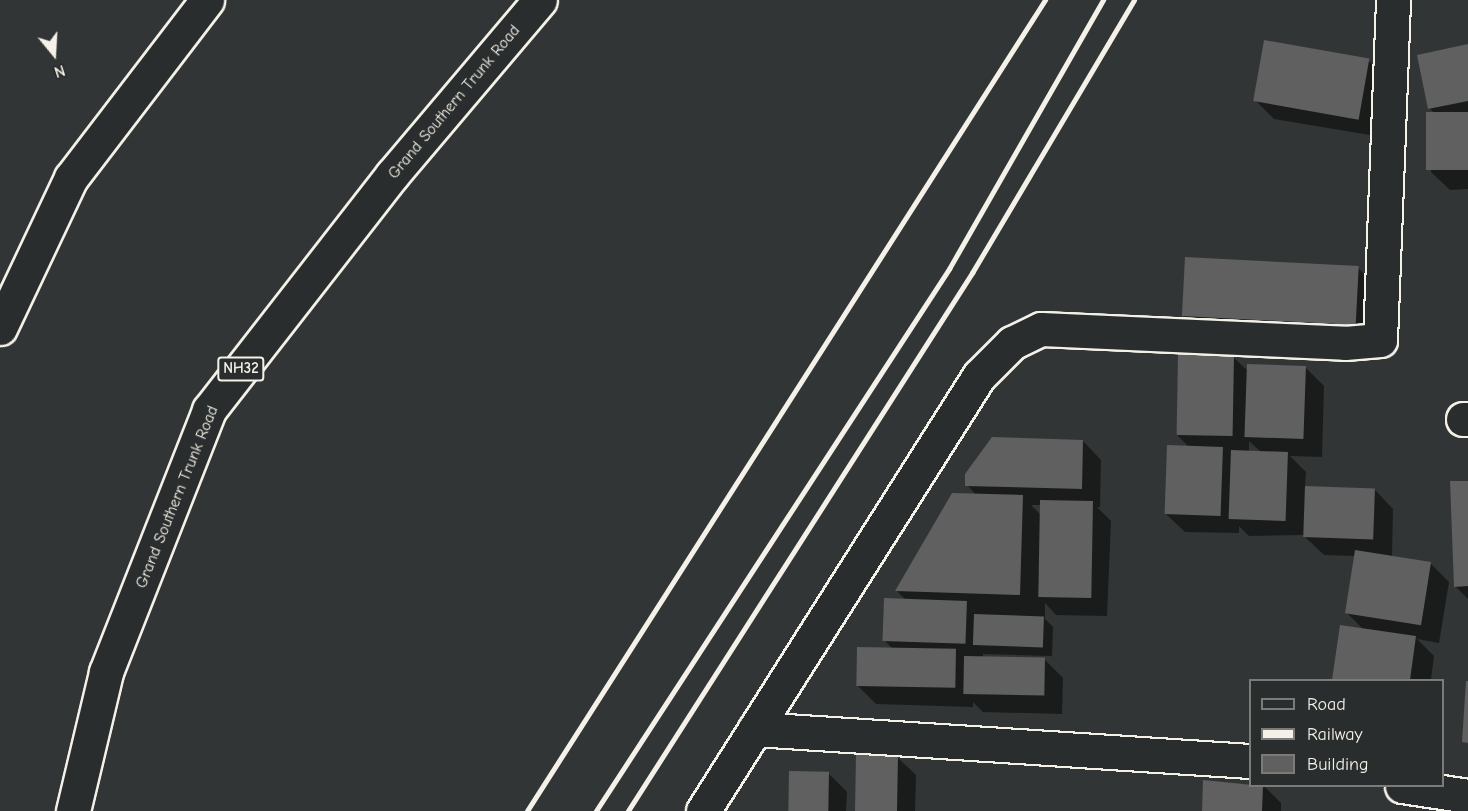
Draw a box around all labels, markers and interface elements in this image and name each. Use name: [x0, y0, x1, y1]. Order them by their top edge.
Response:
street label: Grand Southern Trunk Road: [384, 21, 524, 183]
north arrow: [24, 24, 84, 84]
text: N: [52, 61, 67, 81]
road number: NH32: [217, 357, 265, 381]
street label: Grand Southern Trunk Road: [132, 403, 222, 591]
legend: [1249, 679, 1444, 787]
text: Road: [1307, 694, 1346, 715]
text: Railway: [1307, 724, 1363, 745]
text: Building: [1307, 754, 1369, 775]

